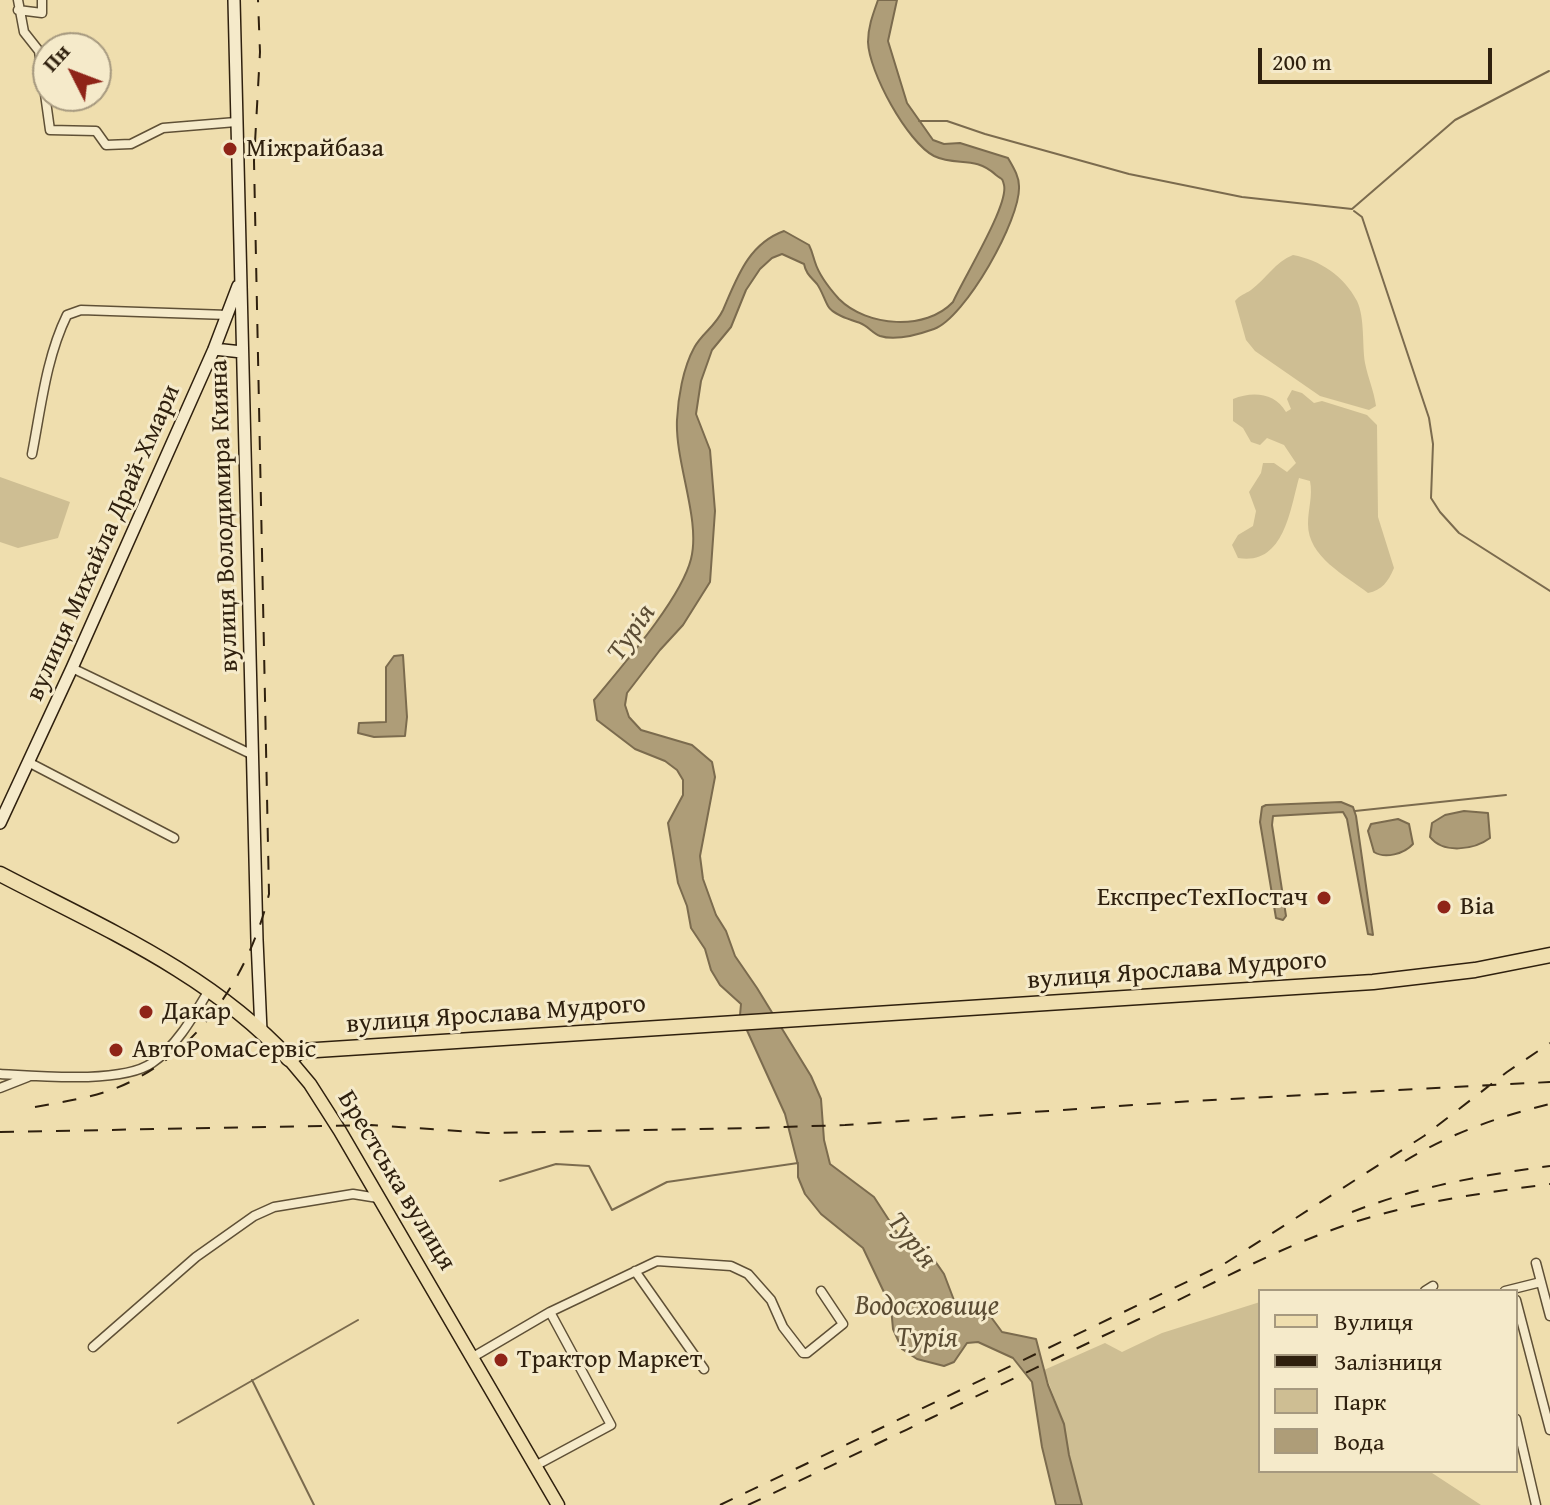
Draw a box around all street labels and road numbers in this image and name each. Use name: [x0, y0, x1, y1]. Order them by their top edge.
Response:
street label: вулиця Володимира Кияна: [204, 359, 246, 673]
street label: вулиця Михайла Драй-Хмари: [20, 380, 188, 706]
street label: вулиця Ярослава Мудрого: [1026, 945, 1328, 997]
street label: вулиця Ярослава Мудрого: [345, 989, 647, 1041]
street label: Брестська вулиця: [330, 1085, 462, 1277]

